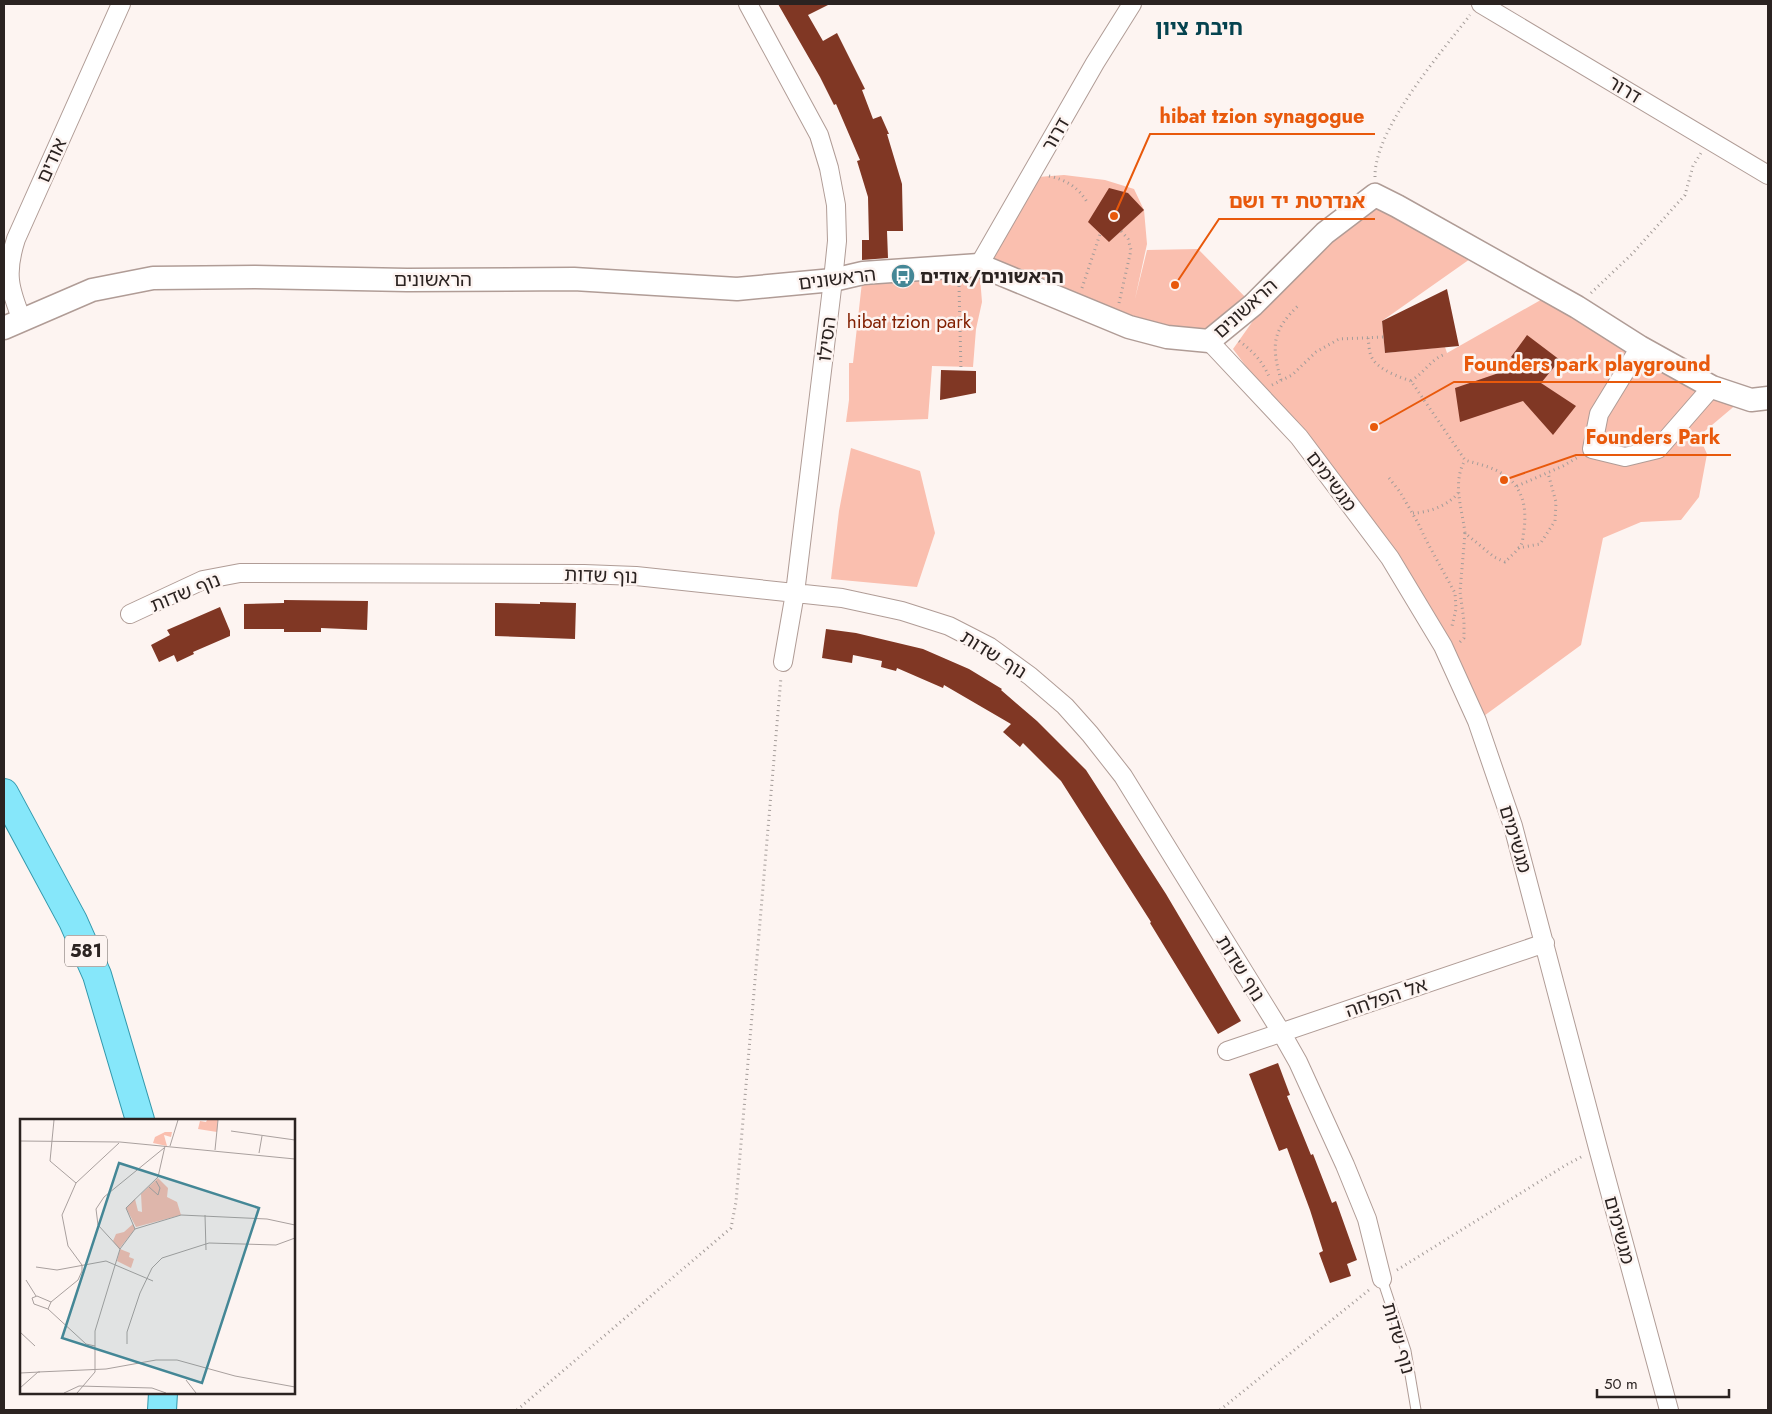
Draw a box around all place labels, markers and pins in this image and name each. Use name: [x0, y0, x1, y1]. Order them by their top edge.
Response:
callout: hibat tzion synagogue: [1150, 99, 1375, 134]
callout: אנדרטת יד ושם: [1219, 184, 1375, 219]
bus stop icon: הראשונים/אודים: [890, 263, 916, 289]
place label: הראשונים/אודים: [920, 263, 1064, 290]
callout: Founders park playground: [1454, 347, 1721, 382]
callout: Founders Park: [1576, 420, 1731, 455]

